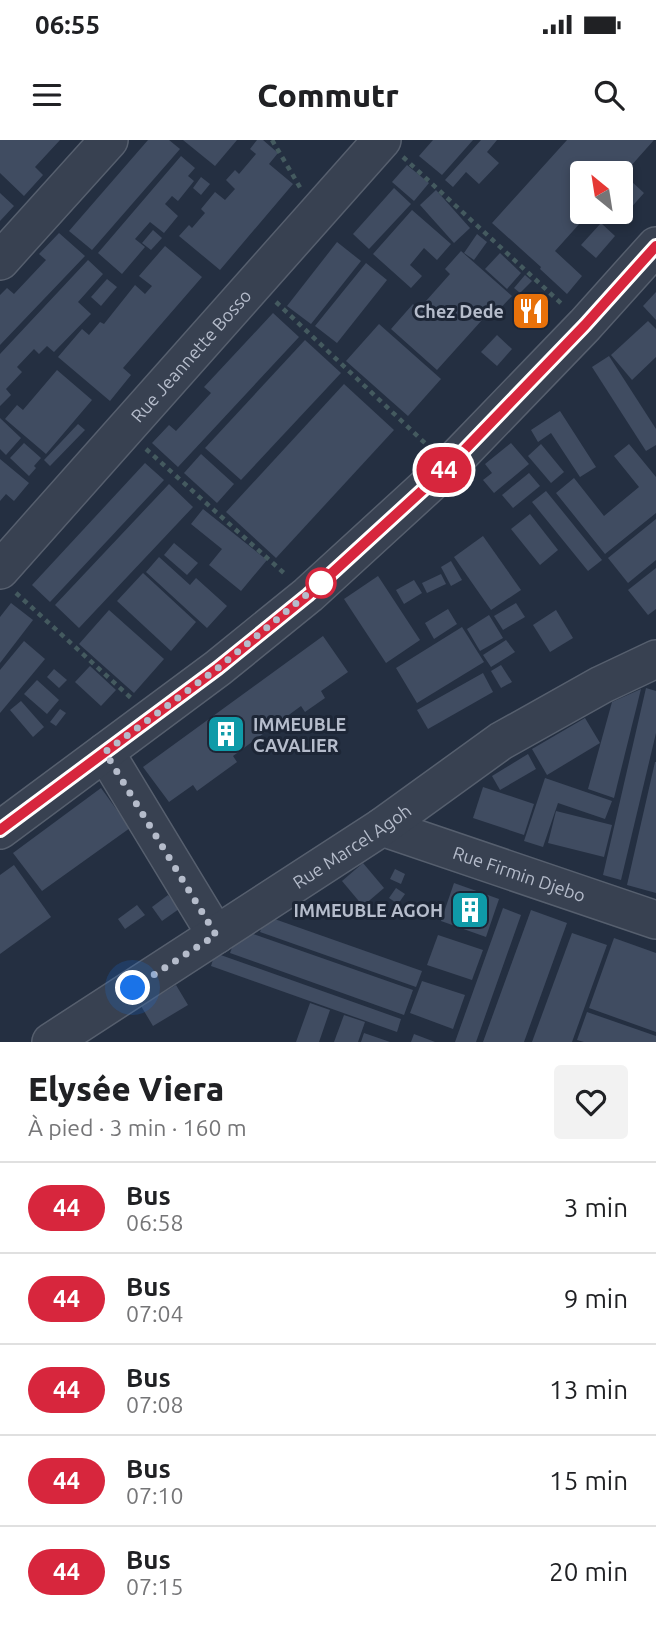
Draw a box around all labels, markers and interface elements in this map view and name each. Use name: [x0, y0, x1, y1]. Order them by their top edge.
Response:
text: 06:55: [35, 10, 100, 39]
icon: menu: [28, 76, 66, 114]
icon: search: [590, 76, 628, 114]
text: Commutr: [257, 77, 399, 113]
north arrow: [570, 161, 634, 224]
map controls: [570, 161, 633, 224]
street label: Rue Jeannette Bosso: [127, 285, 255, 426]
restaurant icon: Chez Dede: [510, 290, 552, 332]
place label: Chez Dede: [414, 301, 504, 321]
line badge: 44: [412, 447, 476, 493]
text: 44: [430, 456, 458, 483]
unlabelled marker: [306, 568, 336, 598]
building icon: IMMEUBLE CAVALIER: [205, 713, 247, 755]
place label: IMMEUBLE CAVALIER: [253, 714, 347, 755]
street label: Rue Marcel Agoh: [289, 800, 415, 892]
street label: Rue Firmin Djebo: [450, 842, 588, 905]
building icon: IMMEUBLE AGOH: [449, 889, 491, 931]
place label: IMMEUBLE AGOH: [294, 900, 443, 920]
your location: [115, 970, 150, 1005]
button: heart: [554, 1065, 628, 1139]
text: Elysée Viera: [28, 1070, 224, 1107]
text: À pied · 3 min · 160 m: [28, 1115, 247, 1140]
text: Bus: [126, 1181, 171, 1210]
text: 3 min: [564, 1193, 628, 1222]
text: 44: [53, 1194, 80, 1221]
text: 06:58: [126, 1210, 184, 1235]
text: Bus: [126, 1272, 171, 1301]
text: 9 min: [564, 1284, 628, 1313]
text: 44: [53, 1285, 80, 1312]
text: 07:04: [126, 1301, 184, 1326]
text: Bus: [126, 1363, 171, 1392]
text: 13 min: [549, 1375, 628, 1404]
text: 44: [53, 1376, 80, 1403]
text: 07:08: [126, 1392, 184, 1417]
text: Bus: [126, 1454, 171, 1483]
text: 15 min: [549, 1466, 628, 1495]
text: 44: [53, 1467, 80, 1494]
text: 07:10: [126, 1483, 184, 1508]
text: Bus: [126, 1545, 171, 1574]
text: 20 min: [549, 1557, 628, 1586]
text: 44: [53, 1558, 80, 1585]
text: 07:15: [126, 1574, 184, 1599]

